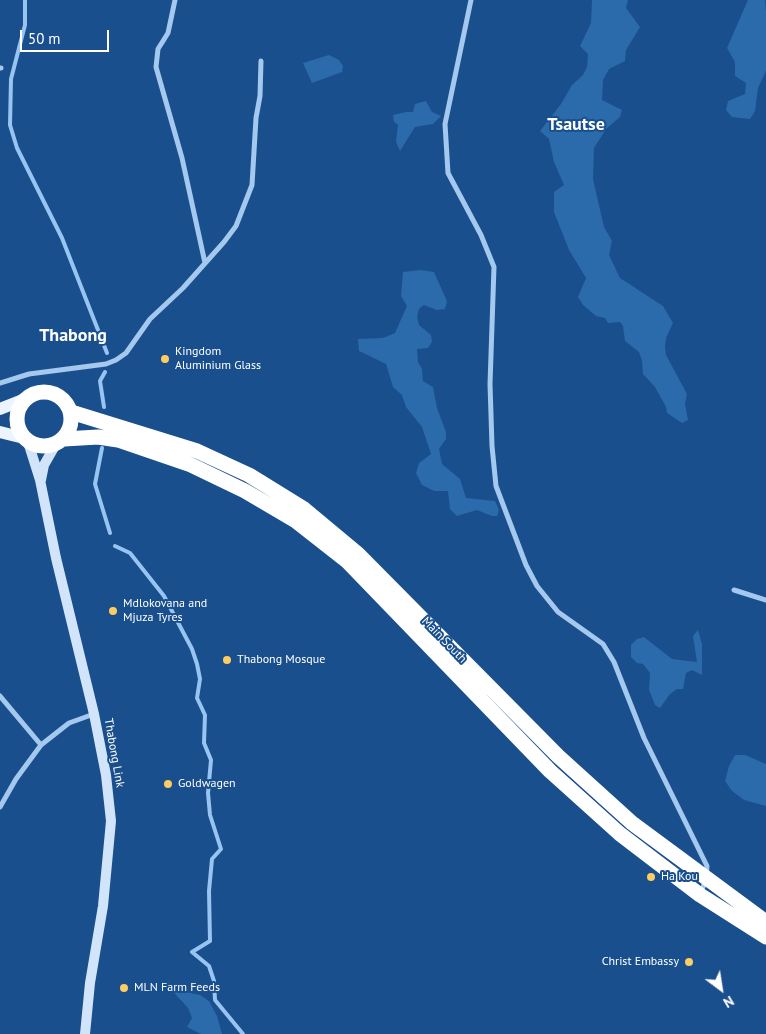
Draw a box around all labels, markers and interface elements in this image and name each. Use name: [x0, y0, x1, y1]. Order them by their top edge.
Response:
scale bar: [22, 20, 111, 52]
text: 50 m: [28, 29, 61, 48]
district label: Tsautse: [547, 114, 605, 136]
district label: Thabong: [39, 325, 107, 347]
place label: Kingdom Aluminium Glass: [175, 345, 261, 373]
marker: Kingdom Aluminium Glass: [159, 353, 171, 365]
place label: Mdlokovana and Mjuza Tyres: [123, 597, 207, 625]
marker: Mdlokovana and Mjuza Tyres: [107, 605, 119, 617]
street label: Main South: [419, 614, 469, 666]
place label: Thabong Mosque: [237, 653, 325, 667]
marker: Thabong Mosque: [221, 654, 233, 666]
street label: Thabong Link: [101, 717, 127, 789]
place label: Goldwagen: [178, 777, 236, 791]
marker: Goldwagen: [162, 778, 174, 790]
place label: Ha Kou: [661, 870, 698, 884]
marker: Ha Kou: [645, 871, 657, 883]
place label: Christ Embassy: [602, 955, 679, 969]
marker: Christ Embassy: [683, 956, 695, 968]
north arrow: [696, 964, 746, 1014]
place label: MLN Farm Feeds: [134, 981, 220, 995]
marker: MLN Farm Feeds: [118, 982, 130, 994]
text: N: [720, 992, 737, 1012]

